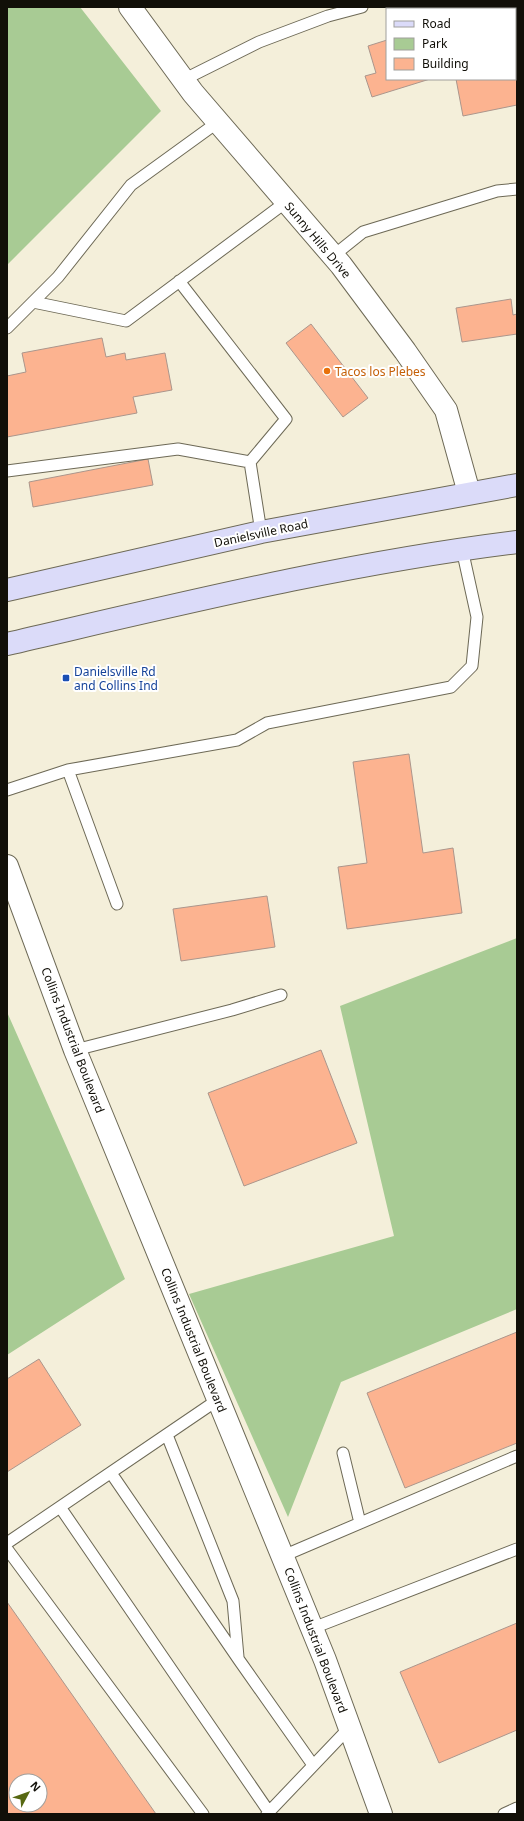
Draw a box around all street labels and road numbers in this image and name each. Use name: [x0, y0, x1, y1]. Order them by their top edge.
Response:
street label: Sunny Hills Drive: [281, 198, 355, 282]
street label: Danielsville Road: [212, 515, 310, 551]
street label: Collins Industrial Boulevard: [37, 965, 109, 1115]
street label: Collins Industrial Boulevard: [157, 1265, 231, 1415]
street label: Collins Industrial Boulevard: [280, 1565, 352, 1715]

